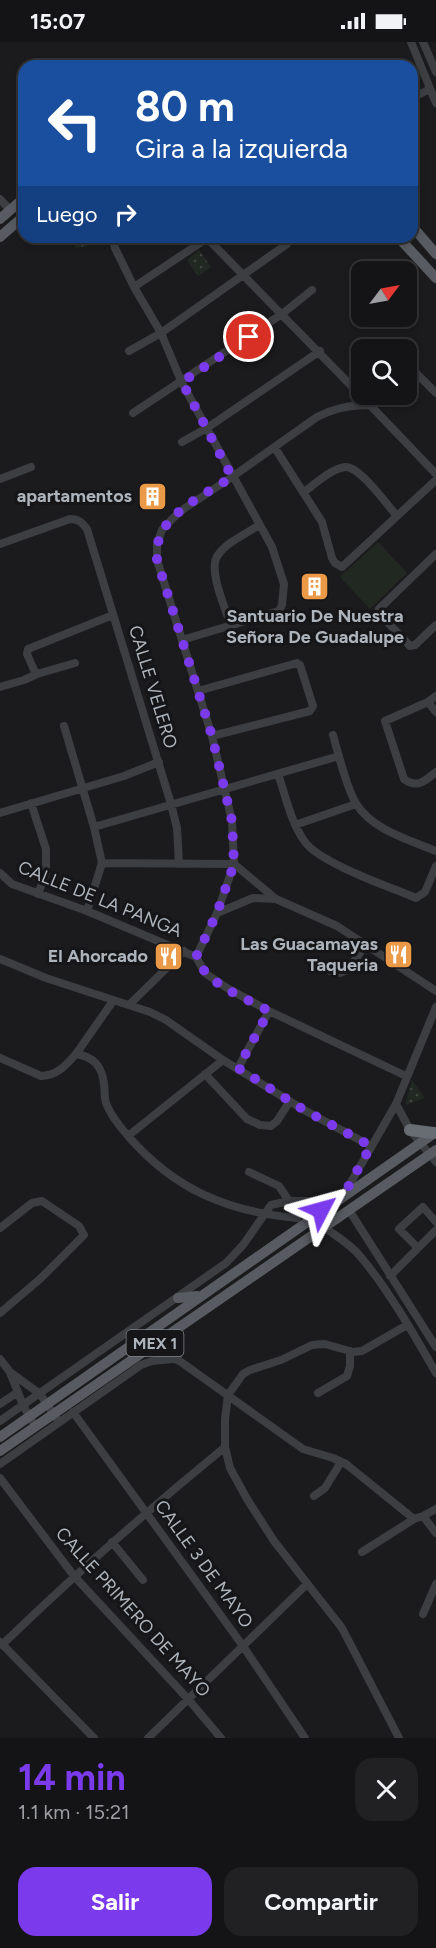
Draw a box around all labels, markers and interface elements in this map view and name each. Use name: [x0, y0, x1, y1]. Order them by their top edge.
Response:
text: 15:07: [30, 8, 85, 35]
text: 80 m: [135, 81, 235, 132]
icon: left: [36, 84, 114, 162]
text: Gira a la izquierda: [135, 132, 348, 165]
icon: right: [109, 198, 142, 231]
text: Luego: [36, 201, 97, 228]
north arrow: [351, 261, 417, 327]
map controls: [351, 261, 417, 405]
pin: [223, 311, 274, 362]
icon: arrive: [232, 320, 265, 353]
button: search: [351, 339, 417, 405]
building icon: apartamentos: [137, 480, 169, 512]
place label: apartamentos: [17, 485, 133, 507]
building icon: Santuario De Nuestra Señora De Guadalupe: [299, 571, 331, 603]
place label: Santuario De Nuestra Señora De Guadalupe: [226, 605, 404, 648]
street label: CALLE VELERO: [124, 623, 182, 751]
street label: CALLE DE LA PANGA: [15, 856, 185, 942]
place label: Las Guacamayas Taqueria: [240, 933, 379, 976]
restaurant icon: Las Guacamayas Taqueria: [383, 938, 415, 970]
restaurant icon: El Ahorcado: [153, 940, 185, 972]
place label: El Ahorcado: [48, 945, 148, 967]
position arrow: [289, 1178, 353, 1242]
road number: MEX 1: [126, 1330, 184, 1356]
street label: CALLE 3 DE MAYO: [150, 1496, 258, 1632]
street label: CALLE PRIMERO DE MAYO: [51, 1523, 215, 1701]
text: 14 min: [18, 1756, 126, 1799]
button: close: [355, 1758, 418, 1821]
text: 1.1 km · 15:21: [18, 1800, 130, 1824]
button: Salir: [18, 1867, 212, 1936]
button: Compartir: [224, 1867, 418, 1936]

